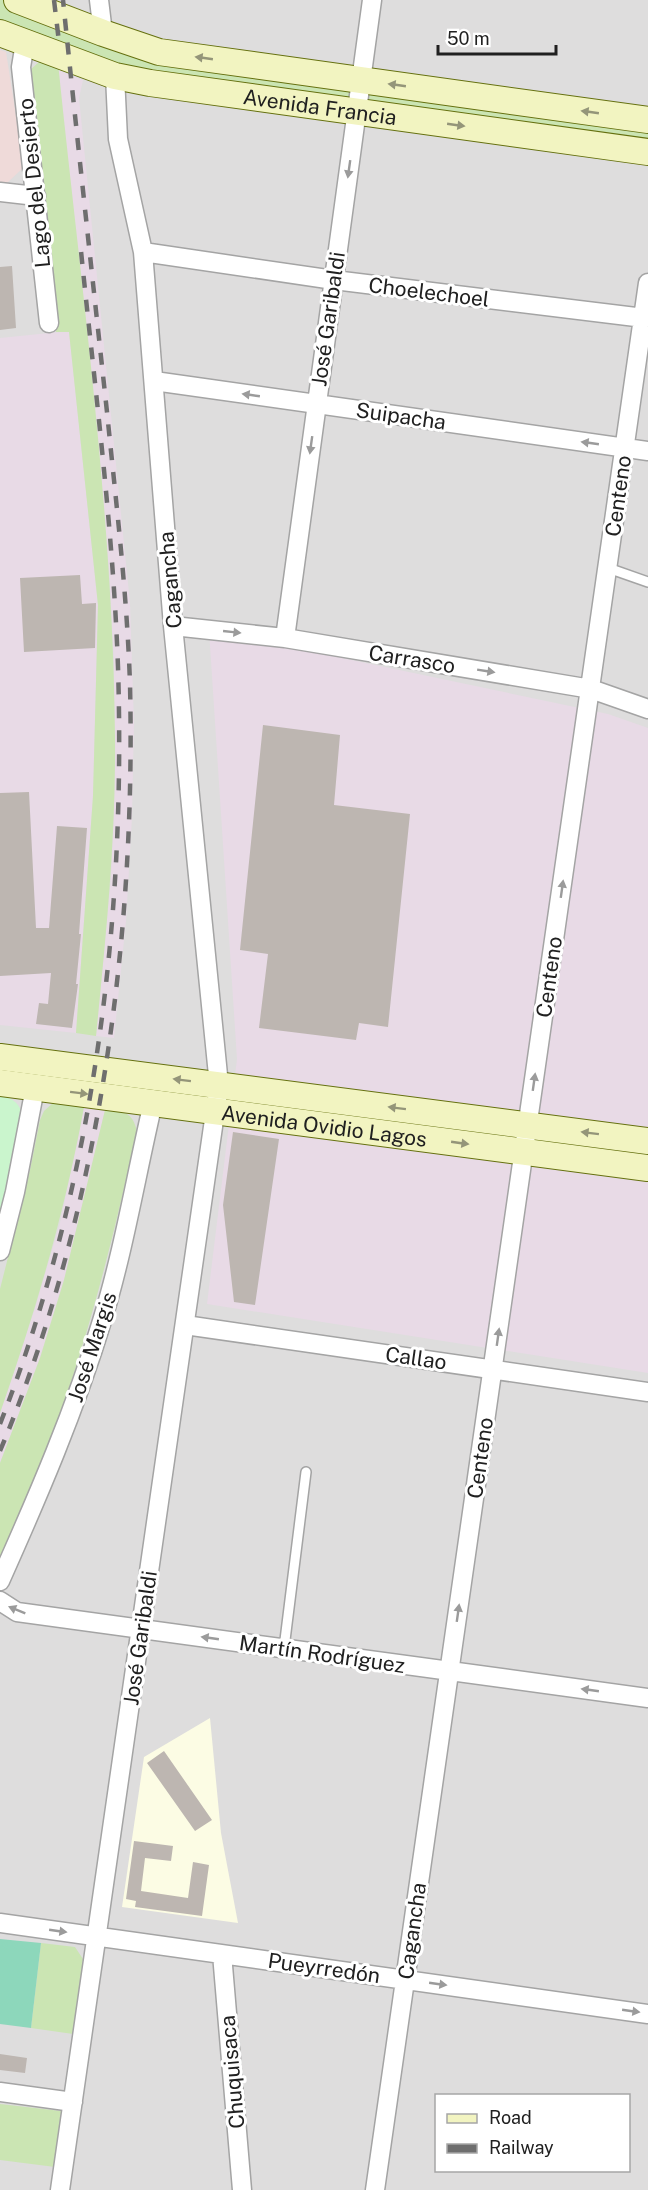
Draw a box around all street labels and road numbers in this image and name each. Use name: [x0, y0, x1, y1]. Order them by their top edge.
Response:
street label: Avenida Francia: [242, 84, 398, 130]
street label: Lago del Desierto: [13, 97, 55, 269]
street label: José Garibaldi: [306, 250, 350, 388]
street label: Choelechoel: [367, 272, 491, 312]
street label: Suipacha: [354, 397, 448, 435]
street label: Centeno: [600, 454, 636, 538]
street label: Cagancha: [153, 530, 187, 630]
street label: Carrasco: [367, 640, 457, 678]
street label: Centeno: [531, 935, 567, 1019]
street label: Avenida Ovidio Lagos: [220, 1100, 429, 1151]
street label: José Margis: [62, 1289, 122, 1405]
street label: Callao: [384, 1341, 448, 1375]
street label: Centeno: [462, 1416, 498, 1500]
street label: José Garibaldi: [118, 1569, 162, 1707]
street label: Martín Rodríguez: [238, 1630, 406, 1678]
street label: Cagancha: [393, 1881, 431, 1981]
street label: Pueyrredón: [266, 1948, 382, 1988]
street label: Chuquisaca: [215, 2014, 249, 2130]

